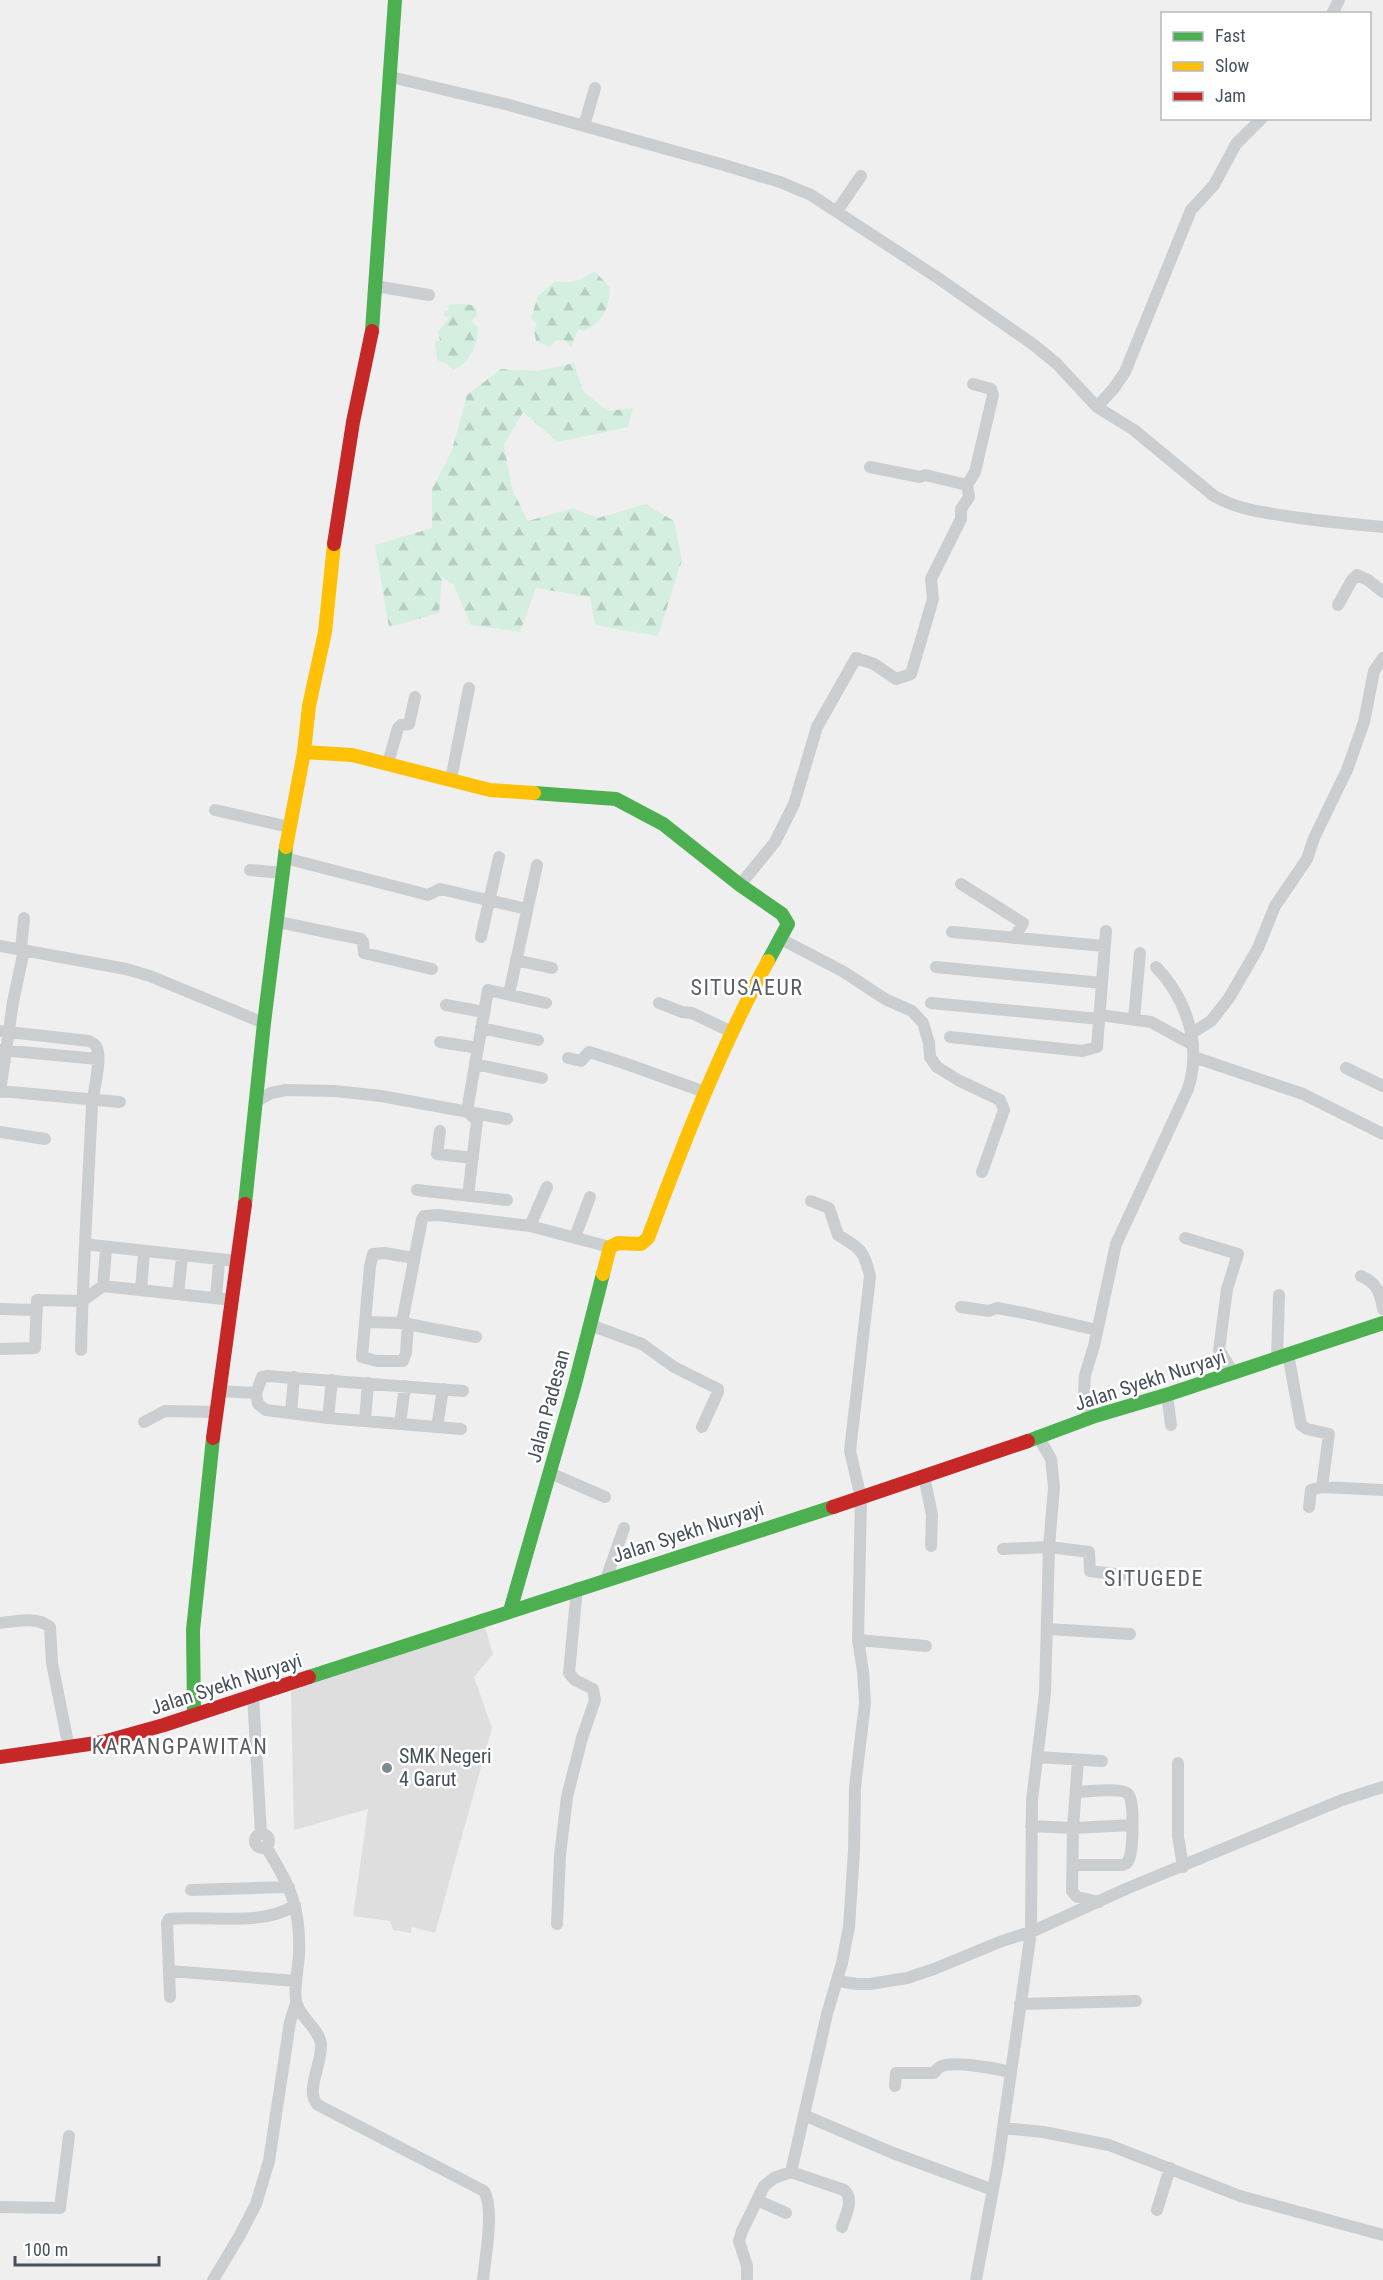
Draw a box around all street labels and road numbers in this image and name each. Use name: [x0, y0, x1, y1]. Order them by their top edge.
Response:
street label: Jalan Syekh Nuryayi: [1071, 1344, 1229, 1416]
street label: Jalan Padesan: [521, 1347, 575, 1465]
street label: Jalan Syekh Nuryayi: [609, 1496, 767, 1568]
street label: Jalan Syekh Nuryayi: [147, 1648, 305, 1720]

